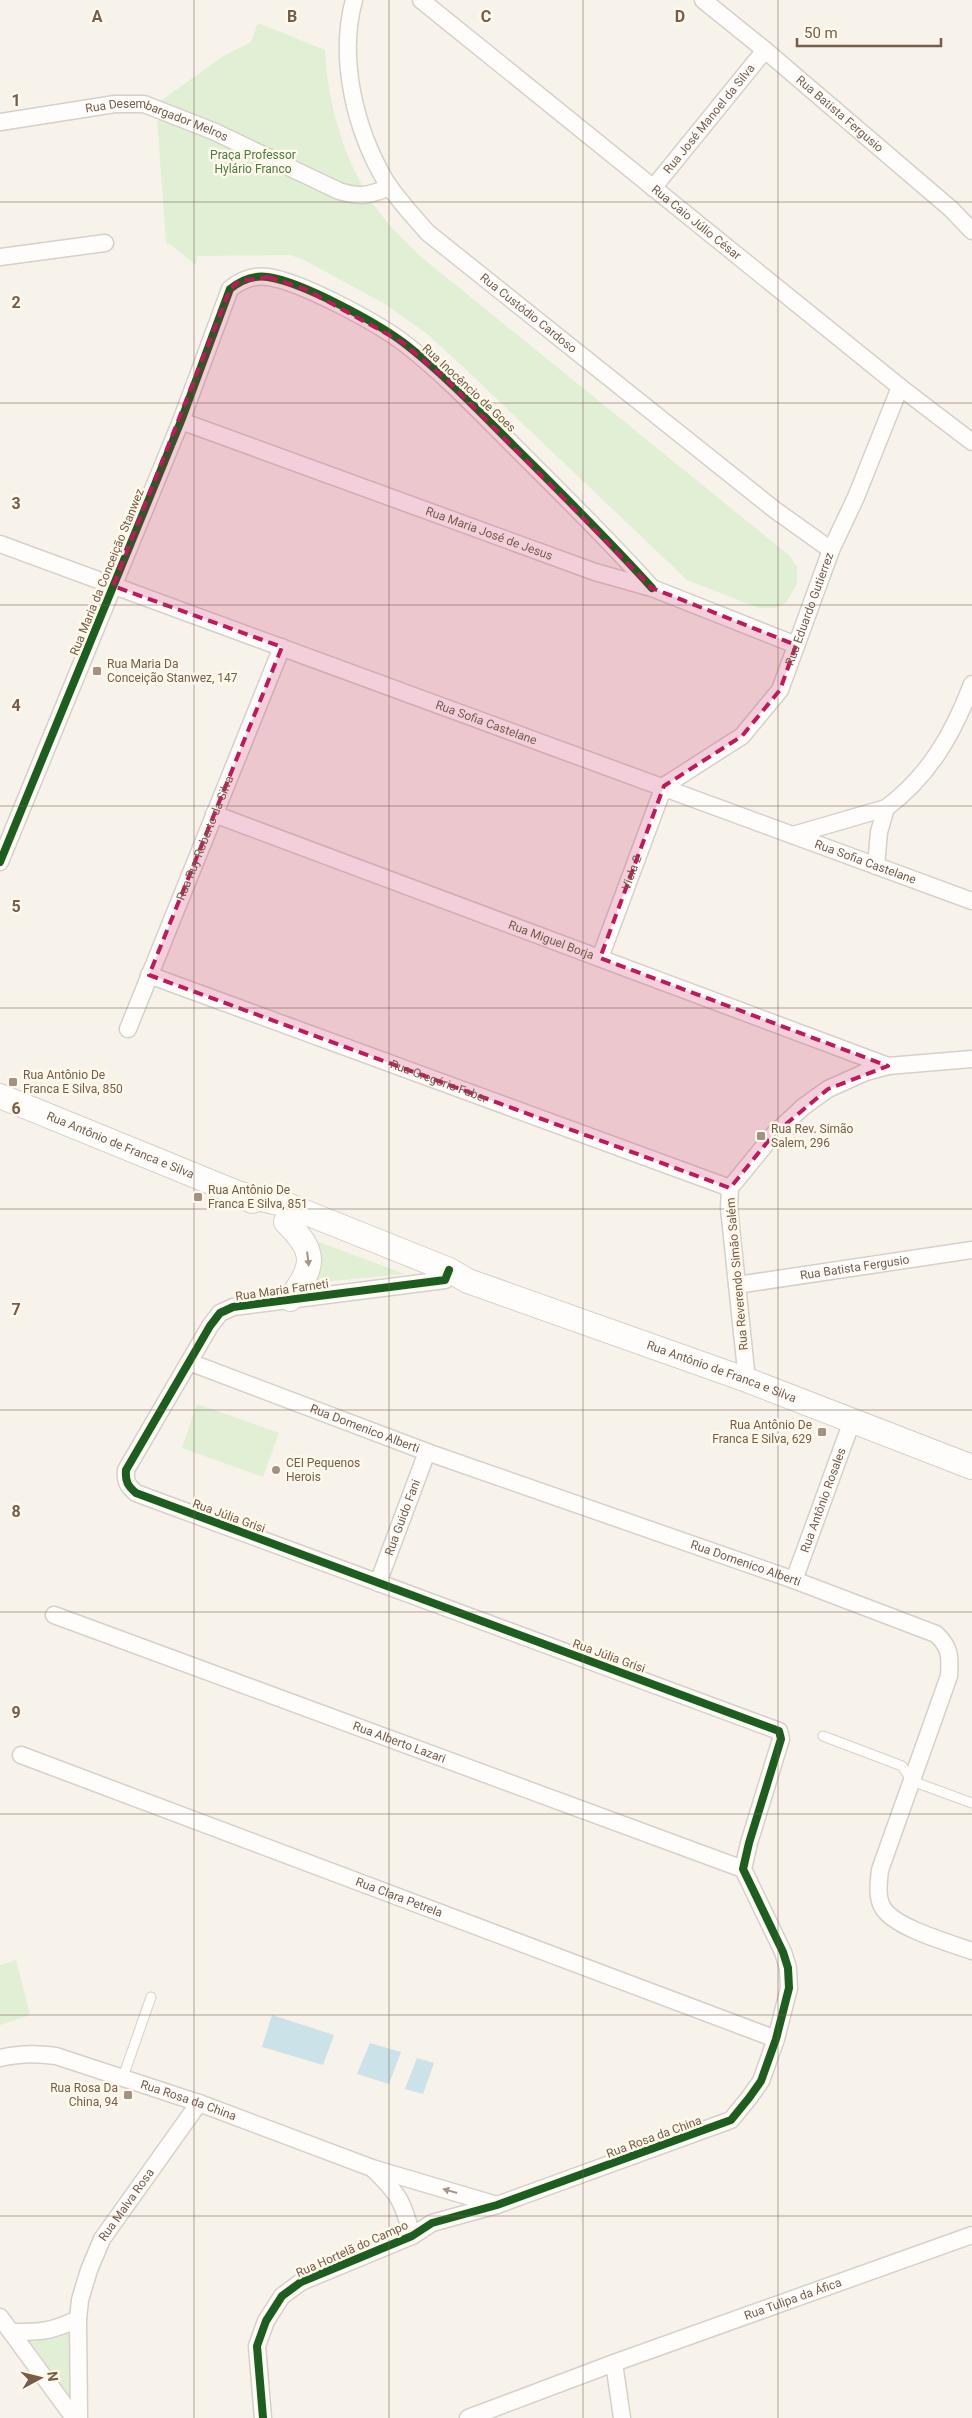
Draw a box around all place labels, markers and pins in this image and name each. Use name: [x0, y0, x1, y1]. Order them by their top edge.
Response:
place label: Rua Maria Da Conceição Stanwez, 147: [107, 657, 238, 685]
marker: Rua Maria Da Conceição Stanwez, 147: [91, 665, 103, 677]
place label: Rua Antônio De Franca E Silva, 850: [23, 1068, 123, 1096]
marker: Rua Antônio De Franca E Silva, 850: [7, 1076, 19, 1088]
place label: Rua Rev. Simão Salem, 296: [771, 1122, 854, 1150]
marker: Rua Rev. Simão Salem, 296: [755, 1130, 767, 1142]
place label: Rua Antônio De Franca E Silva, 851: [208, 1183, 308, 1211]
marker: Rua Antônio De Franca E Silva, 851: [192, 1191, 204, 1203]
place label: Rua Antônio De Franca E Silva, 629: [712, 1418, 812, 1446]
marker: Rua Antônio De Franca E Silva, 629: [816, 1426, 828, 1438]
place label: CEI Pequenos Herois: [286, 1456, 360, 1484]
marker: CEI Pequenos Herois: [270, 1464, 282, 1476]
place label: Rua Rosa Da China, 94: [50, 2081, 118, 2109]
marker: Rua Rosa Da China, 94: [122, 2089, 134, 2101]

